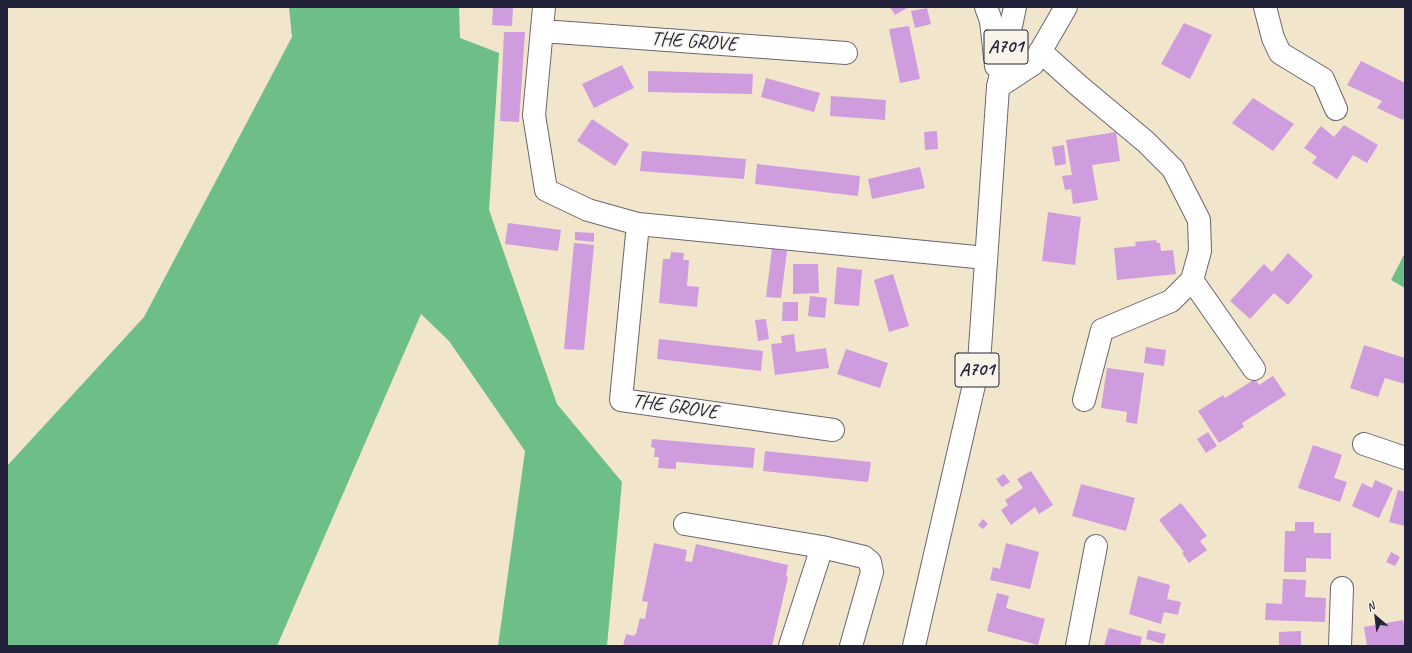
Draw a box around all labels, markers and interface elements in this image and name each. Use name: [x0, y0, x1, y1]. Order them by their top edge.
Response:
street label: THE GROVE: [650, 27, 738, 57]
road number: A701: [984, 30, 1028, 64]
road number: A701: [955, 353, 999, 387]
street label: THE GROVE: [631, 389, 719, 425]
north arrow: [1356, 597, 1396, 637]
text: N: [1364, 599, 1377, 614]

